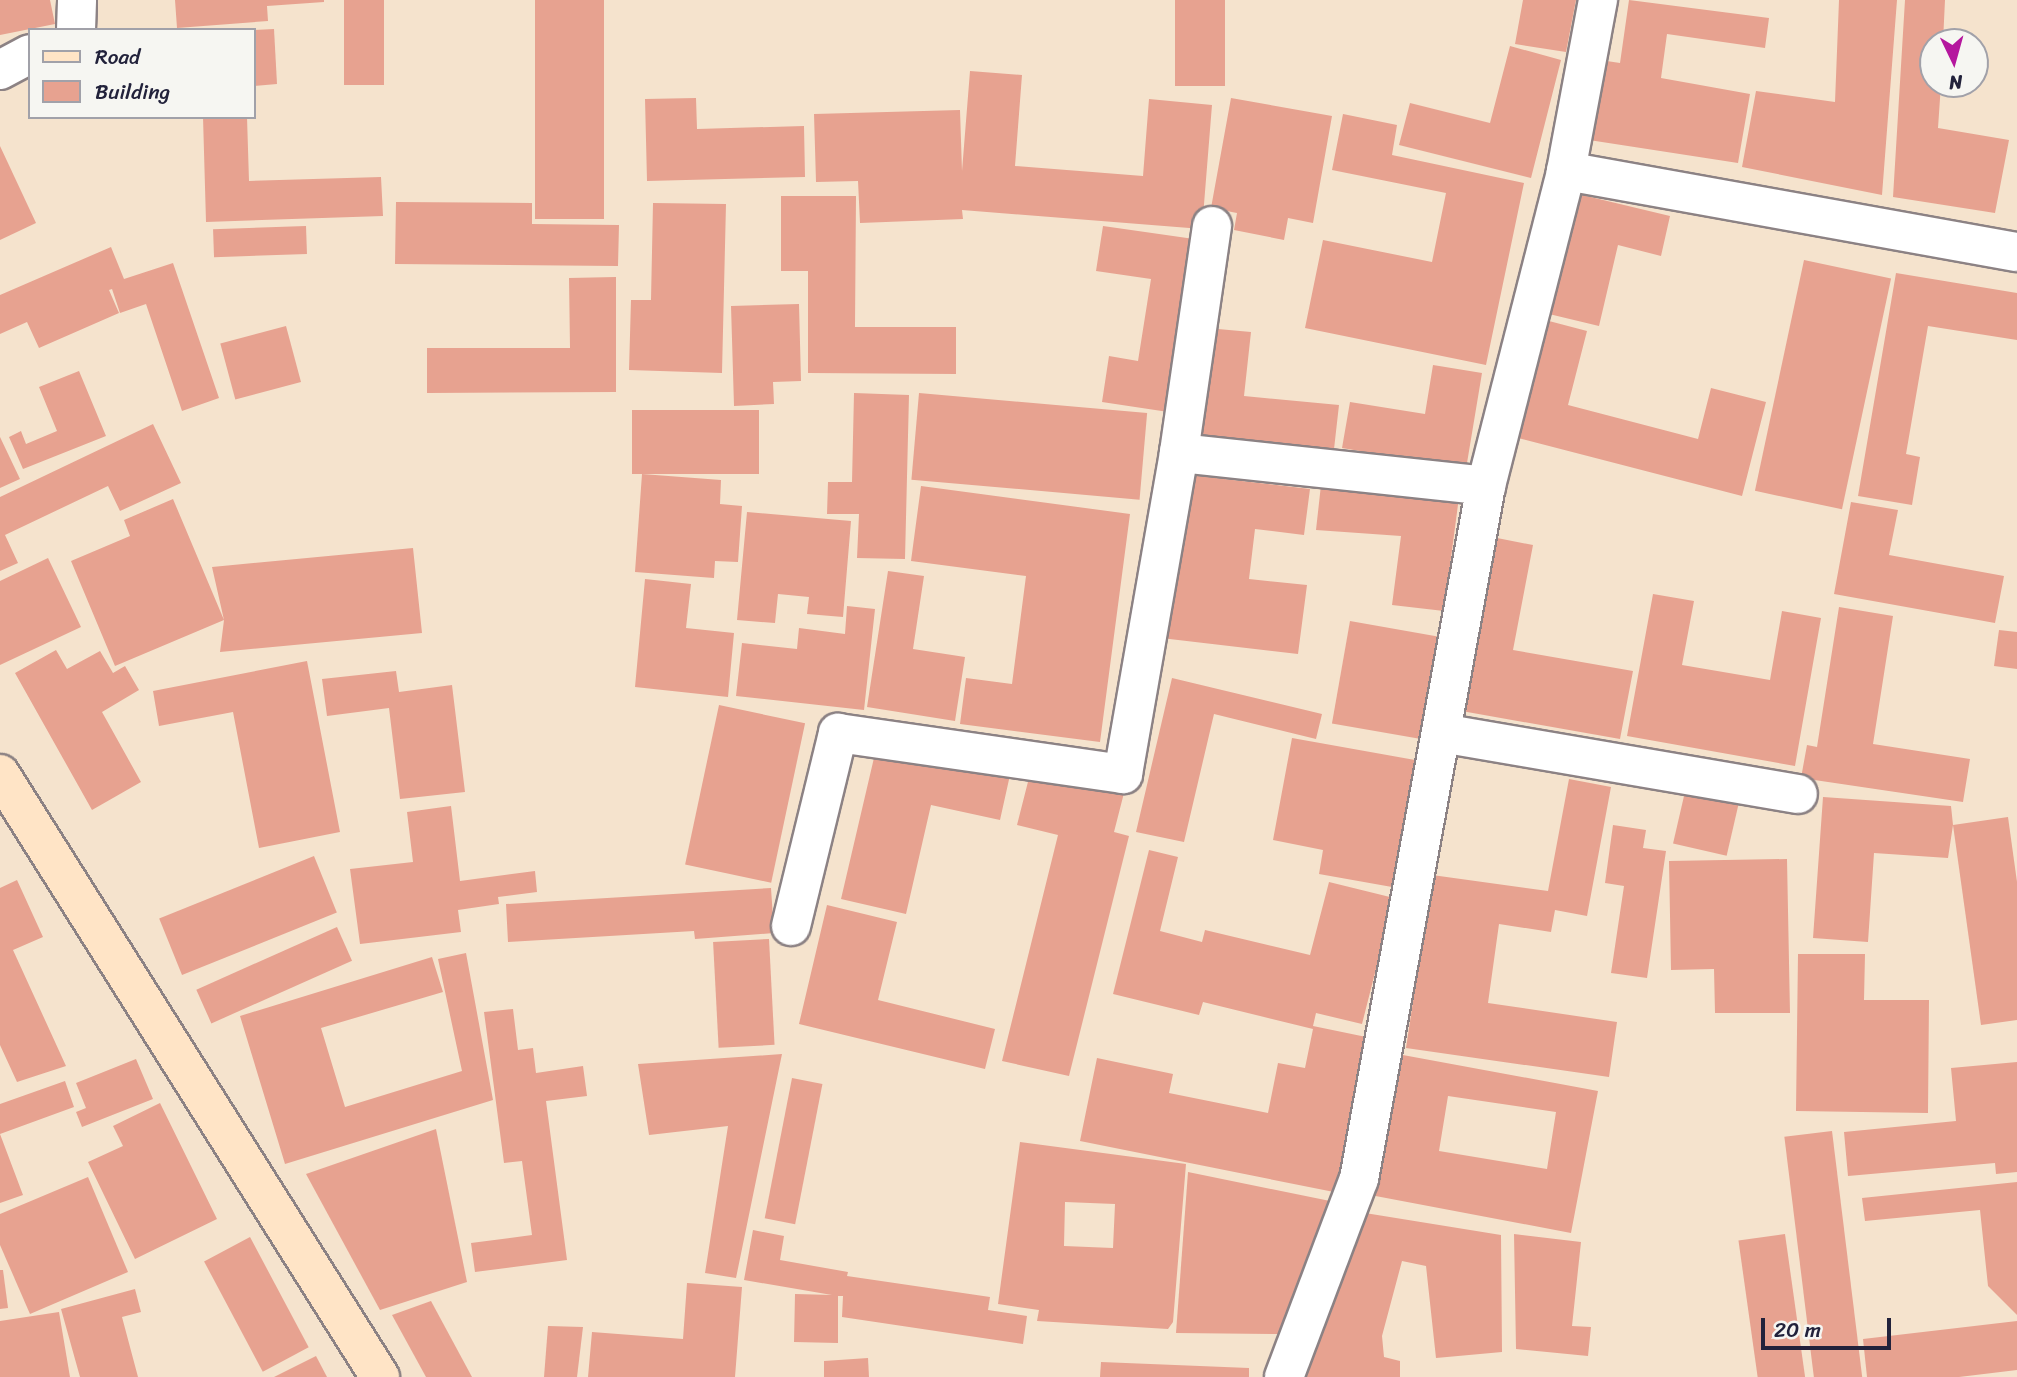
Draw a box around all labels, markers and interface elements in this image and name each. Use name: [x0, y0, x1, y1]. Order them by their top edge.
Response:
legend: [28, 28, 256, 119]
north arrow: [1919, 28, 1989, 98]
text: Road: [95, 38, 140, 76]
text: N: [1948, 65, 1964, 99]
text: Building: [95, 73, 170, 111]
scale bar: [1765, 1304, 1895, 1348]
text: 20 m: [1774, 1311, 1821, 1349]

